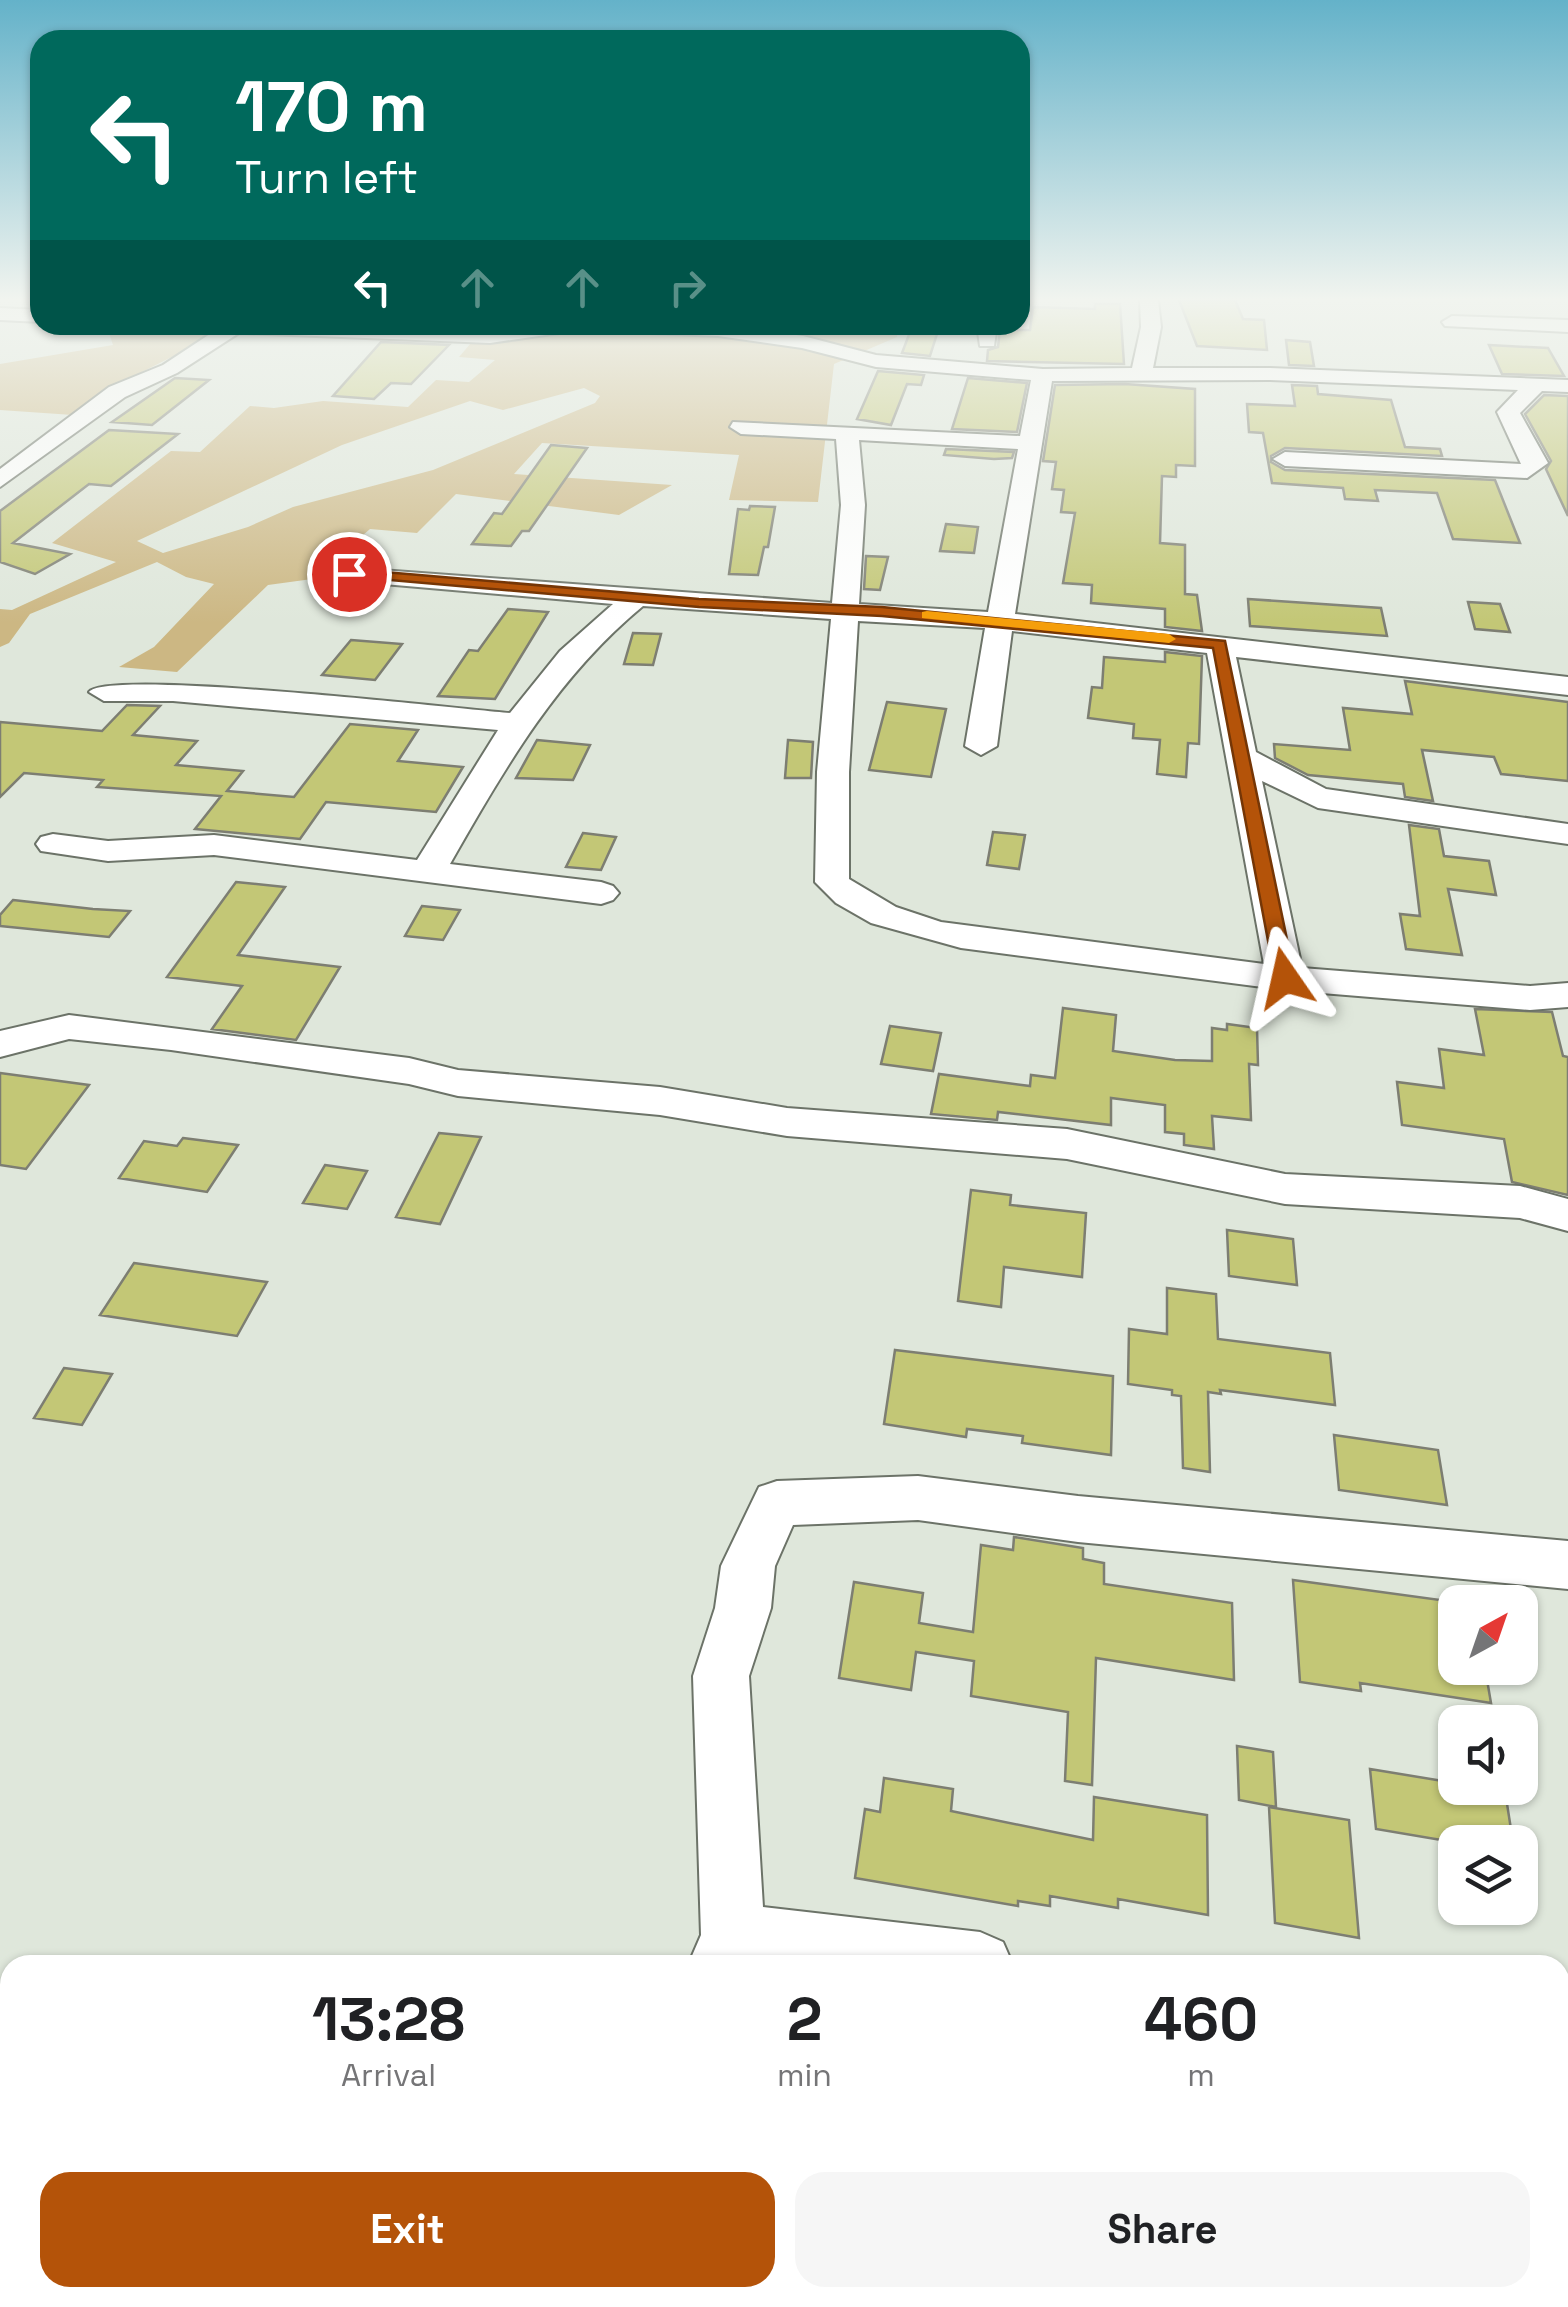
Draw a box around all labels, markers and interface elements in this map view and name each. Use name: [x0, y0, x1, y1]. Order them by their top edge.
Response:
text: 170 m: [235, 62, 428, 151]
icon: left: [70, 70, 200, 200]
text: Turn left: [235, 149, 418, 206]
icon: left: [345, 260, 400, 315]
icon: ahead: [450, 260, 505, 315]
icon: ahead: [555, 260, 610, 315]
icon: right: [660, 260, 715, 315]
pin: [307, 532, 392, 617]
icon: arrive: [322, 547, 377, 602]
position arrow: [1233, 926, 1337, 1030]
north arrow: [1438, 1585, 1538, 1685]
map controls: [1438, 1585, 1538, 1925]
button: sound: [1438, 1705, 1538, 1805]
button: layers: [1438, 1825, 1538, 1925]
text: 13:28: [312, 1981, 465, 2058]
text: 2: [787, 1981, 822, 2058]
text: 460: [1144, 1981, 1258, 2058]
text: Arrival: [341, 2055, 436, 2095]
text: min: [777, 2055, 832, 2095]
text: m: [1187, 2055, 1215, 2095]
button: Exit: [40, 2172, 775, 2287]
button: Share: [795, 2172, 1530, 2287]

